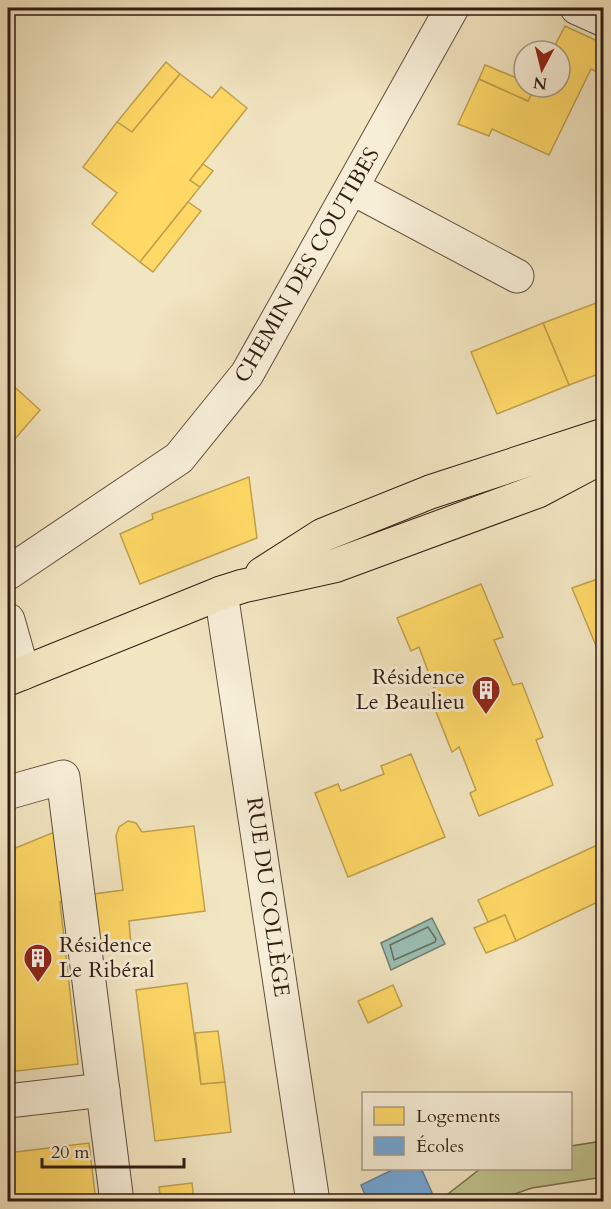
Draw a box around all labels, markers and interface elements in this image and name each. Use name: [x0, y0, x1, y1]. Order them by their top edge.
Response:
north arrow: [512, 39, 572, 99]
text: N: [532, 71, 549, 95]
street label: CHEMIN DES COUTIBES: [227, 142, 387, 388]
place label: Résidence Le Beaulieu: [355, 662, 465, 717]
building icon: Résidence Le Beaulieu: [470, 674, 502, 716]
street label: RUE DU COLLÈGE: [239, 795, 297, 999]
place label: Résidence Le Ribéral: [59, 930, 155, 985]
building icon: Résidence Le Ribéral: [22, 942, 54, 984]
legend: [362, 1092, 572, 1170]
text: Logements: [416, 1104, 500, 1129]
scale bar: [42, 1131, 184, 1169]
text: Écoles: [416, 1134, 464, 1159]
text: 20 m: [51, 1140, 90, 1165]

